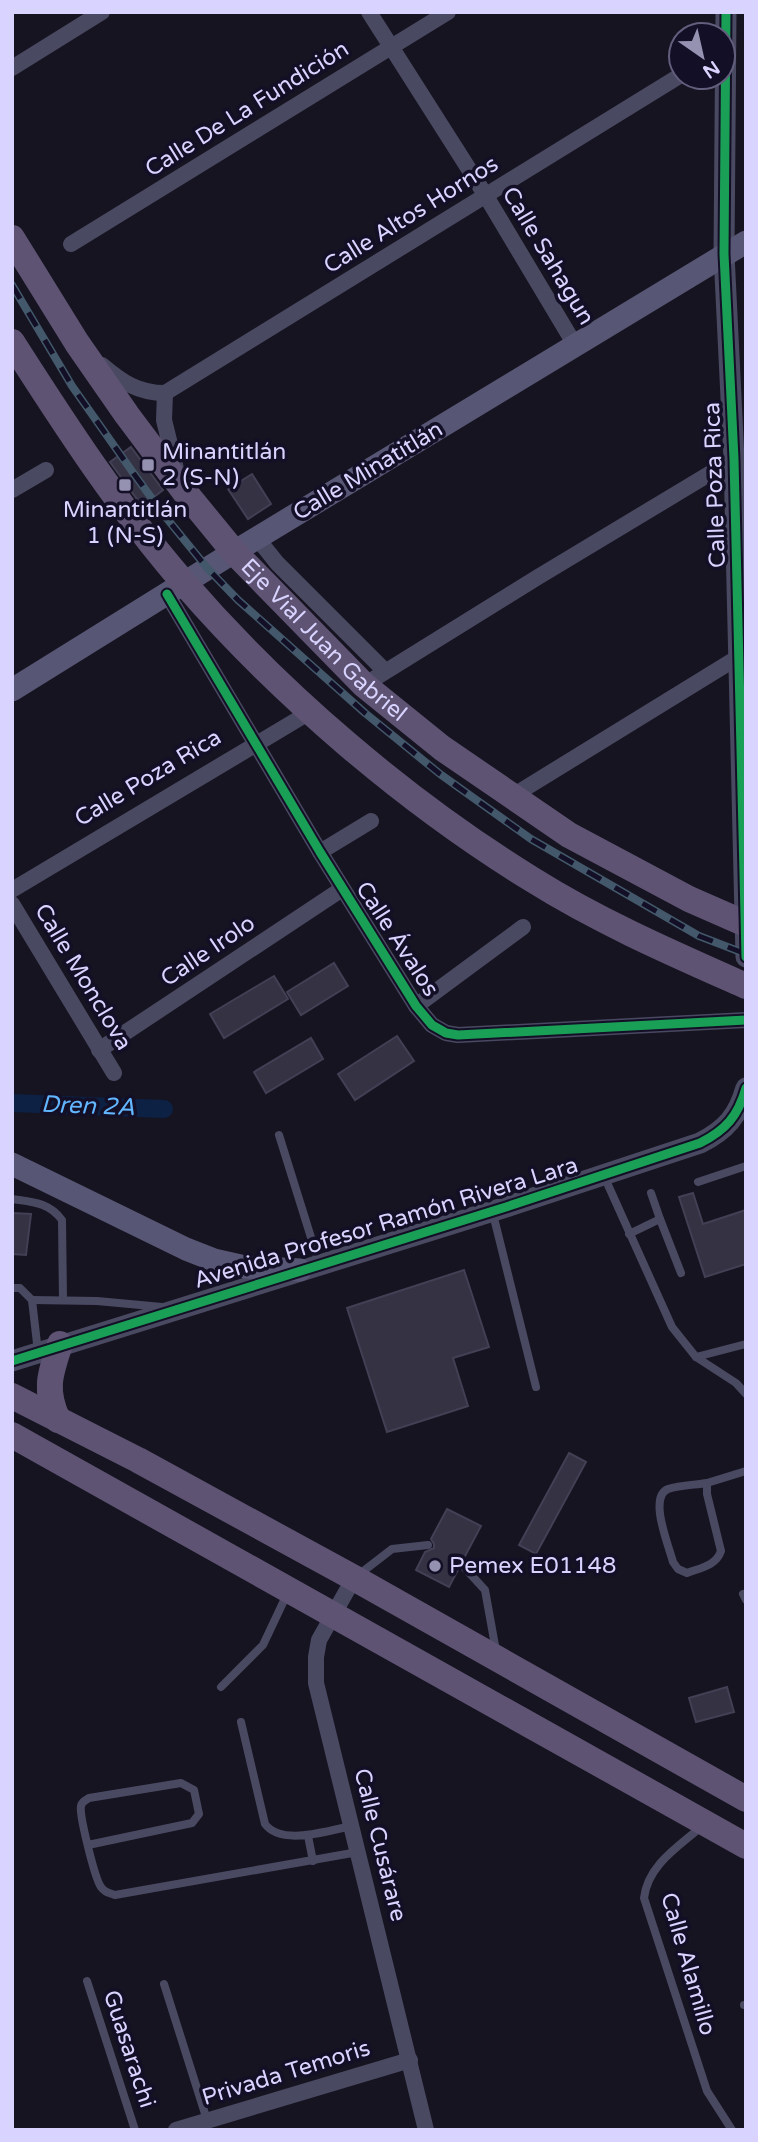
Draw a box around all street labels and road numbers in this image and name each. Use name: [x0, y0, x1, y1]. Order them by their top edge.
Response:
street label: Calle De La Fundición: [140, 35, 354, 183]
street label: Calle Altos Hornos: [319, 150, 503, 280]
street label: Calle Sahagun: [496, 182, 600, 330]
street label: Calle Poza Rica: [698, 401, 732, 569]
street label: Calle Minatitlán: [288, 415, 448, 527]
street label: Eje Vial Juan Gabriel: [235, 553, 412, 728]
street label: Calle Poza Rica: [70, 723, 226, 833]
street label: Calle Ávalos: [349, 876, 445, 1002]
street label: Calle Monclova: [28, 899, 138, 1055]
street label: Calle Irolo: [155, 909, 261, 993]
street label: Avenida Profesor Ramón Rivera Lara: [191, 1151, 581, 1295]
street label: Calle Cusárare: [348, 1766, 412, 1924]
street label: Calle Alamillo: [654, 1889, 722, 2039]
street label: Guasarachi: [97, 1987, 161, 2111]
street label: Privada Temoris: [198, 2034, 374, 2112]

